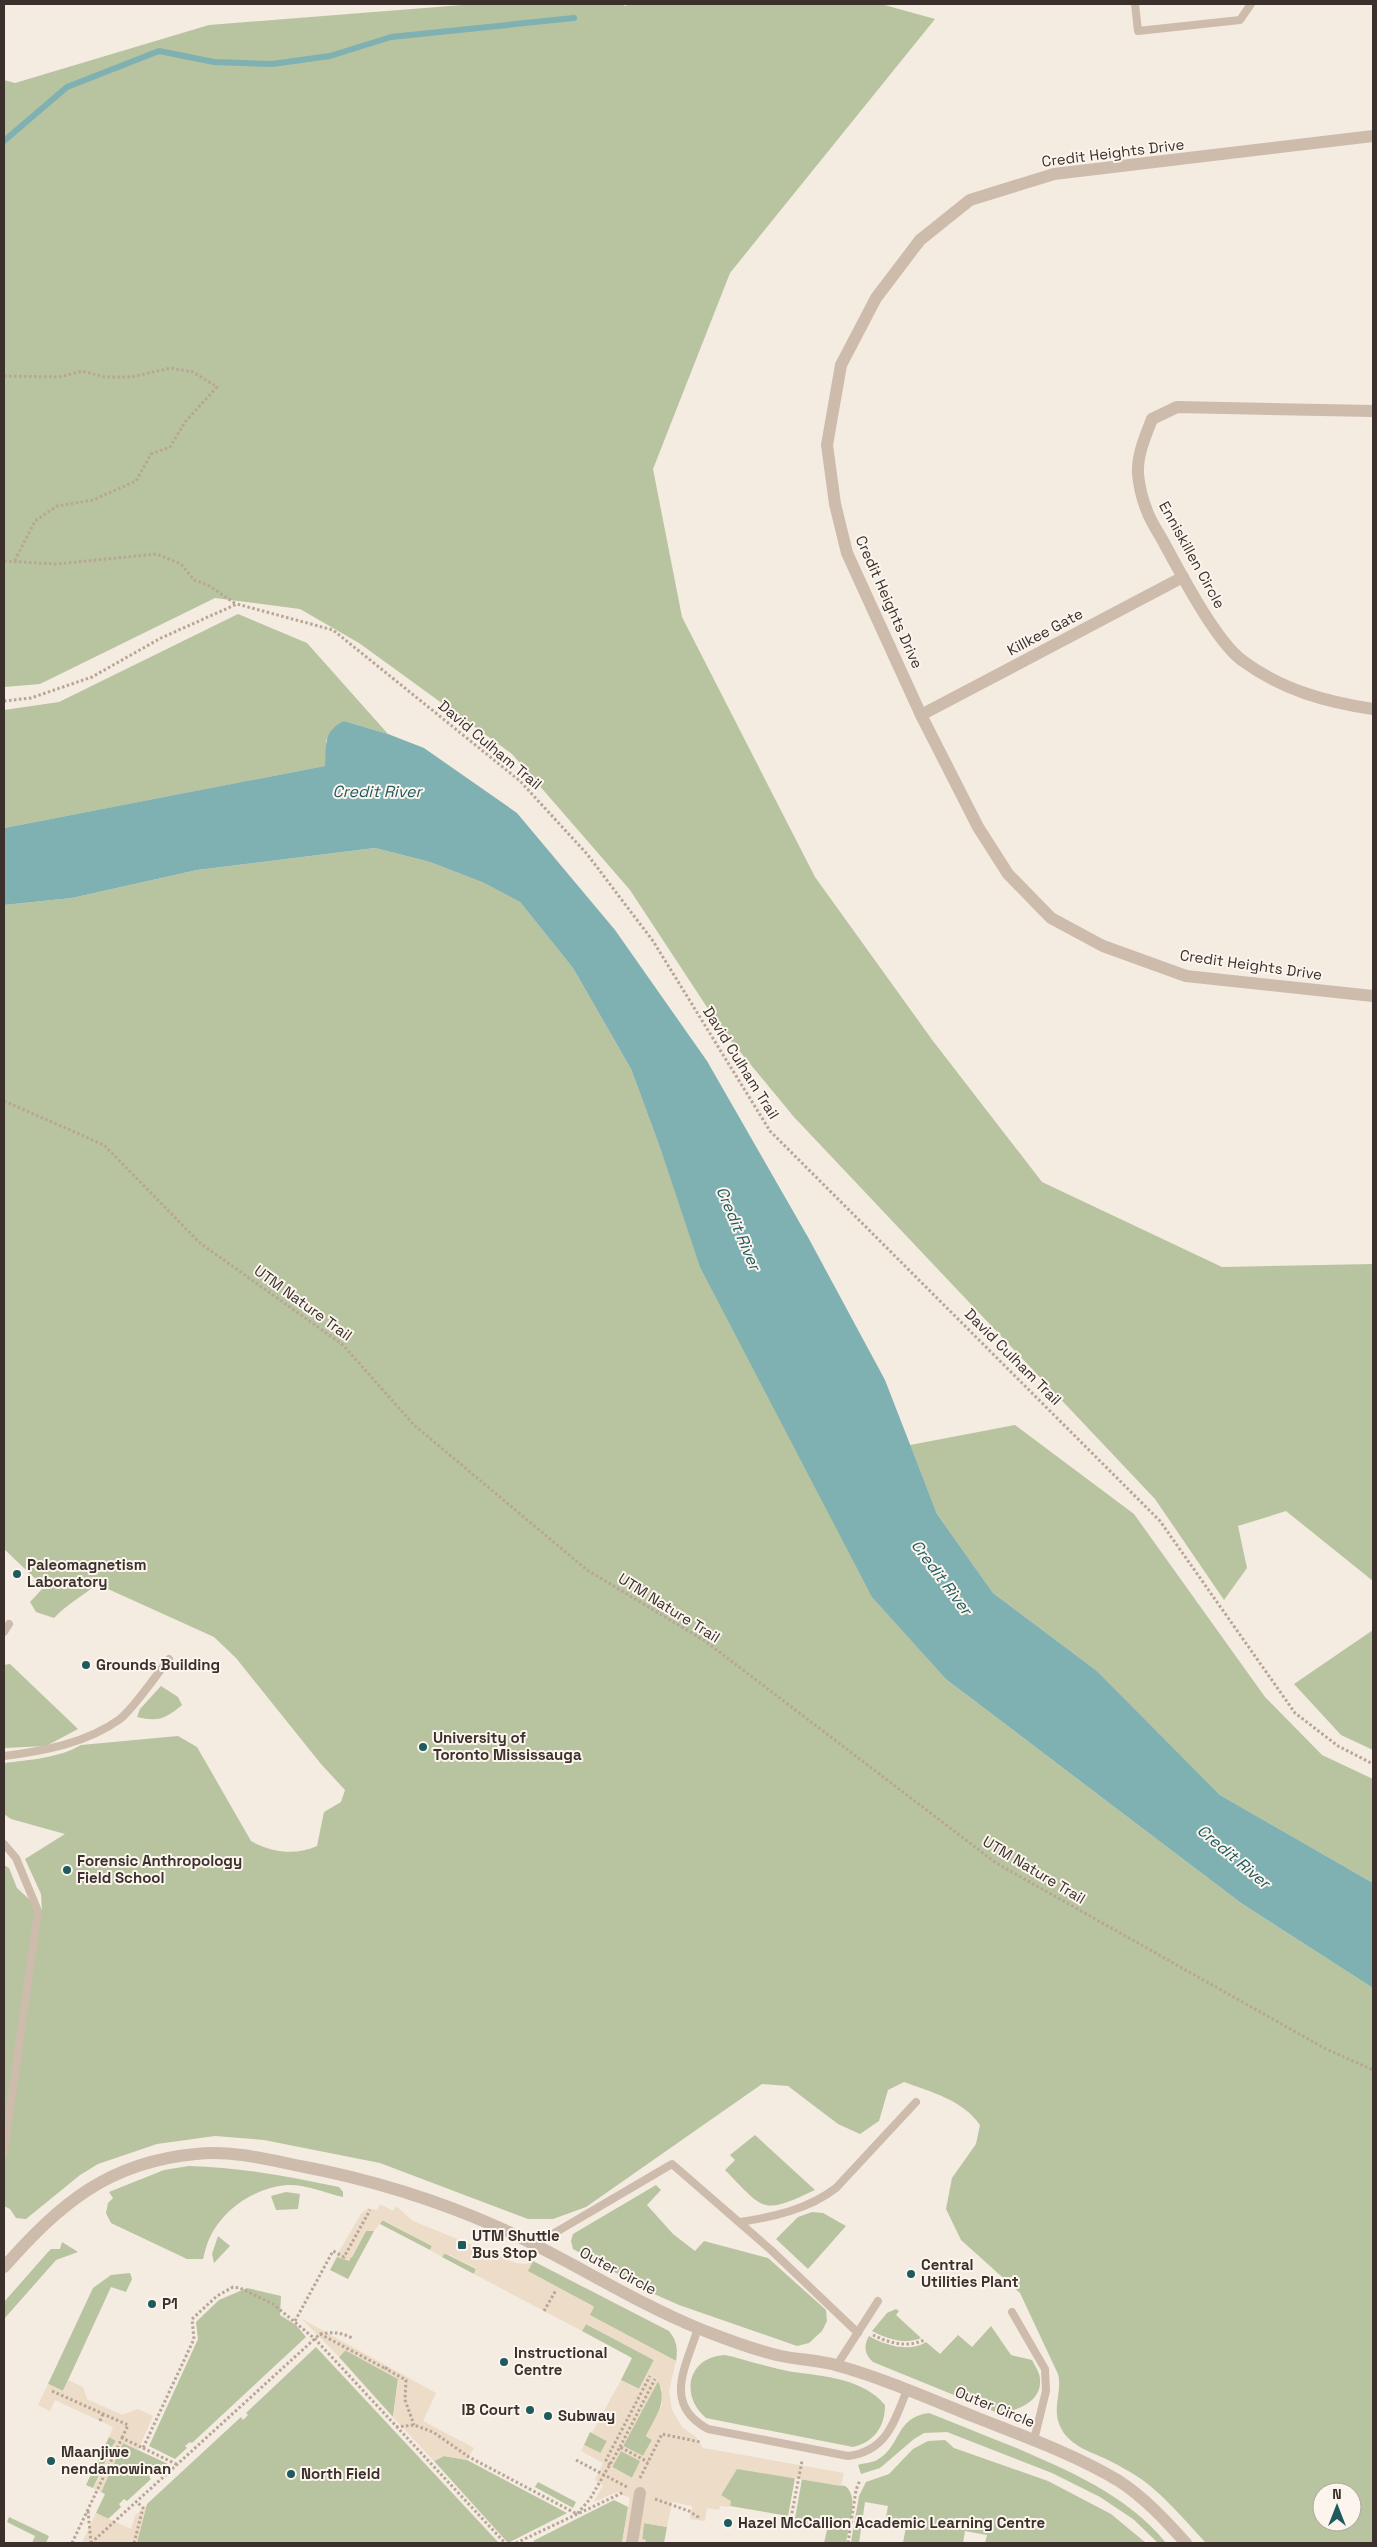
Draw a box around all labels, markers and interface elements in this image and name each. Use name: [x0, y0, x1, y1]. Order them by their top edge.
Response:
street label: Credit Heights Drive: [1041, 134, 1185, 171]
street label: Enniskillen Circle: [1155, 498, 1230, 612]
street label: Credit Heights Drive: [852, 532, 927, 671]
street label: Killkee Gate: [1004, 604, 1086, 659]
street label: David Culham Trail: [435, 696, 546, 793]
water label: Credit River: [332, 781, 423, 802]
street label: Credit Heights Drive: [1179, 945, 1324, 984]
street label: David Culham Trail: [699, 1003, 784, 1123]
water label: Credit River: [711, 1183, 766, 1275]
street label: UTM Nature Trail: [251, 1261, 356, 1345]
street label: David Culham Trail: [961, 1304, 1066, 1409]
water label: Credit River: [906, 1535, 978, 1621]
place label: Paleomagnetism Laboratory: [27, 1555, 146, 1591]
marker: Paleomagnetism Laboratory: [11, 1568, 23, 1580]
street label: UTM Nature Trail: [615, 1569, 724, 1647]
place label: Grounds Building: [96, 1655, 220, 1674]
marker: Grounds Building: [80, 1659, 92, 1671]
place label: University of Toronto Mississauga: [433, 1728, 582, 1764]
marker: University of Toronto Mississauga: [417, 1741, 429, 1753]
water label: Credit River: [1193, 1820, 1276, 1894]
street label: UTM Nature Trail: [979, 1831, 1089, 1908]
place label: Forensic Anthropology Field School: [77, 1851, 242, 1887]
marker: Forensic Anthropology Field School: [61, 1864, 73, 1876]
place label: UTM Shuttle Bus Stop: [472, 2226, 560, 2262]
marker: UTM Shuttle Bus Stop: [456, 2239, 468, 2251]
street label: Outer Circle: [576, 2242, 660, 2299]
place label: Central Utilities Plant: [921, 2255, 1019, 2291]
marker: Central Utilities Plant: [905, 2268, 917, 2280]
place label: P1: [162, 2294, 178, 2313]
marker: P1: [146, 2298, 158, 2310]
place label: Instructional Centre: [514, 2343, 607, 2379]
marker: Instructional Centre: [498, 2356, 510, 2368]
street label: Outer Circle: [952, 2382, 1038, 2431]
place label: IB Court: [461, 2400, 520, 2419]
marker: IB Court: [524, 2404, 536, 2416]
place label: Subway: [558, 2406, 615, 2425]
marker: Subway: [542, 2410, 554, 2422]
place label: Maanjiwe nendamowinan: [61, 2442, 171, 2478]
marker: Maanjiwe nendamowinan: [45, 2455, 57, 2467]
place label: North Field: [301, 2464, 380, 2483]
marker: North Field: [285, 2468, 297, 2480]
north arrow: [1312, 2482, 1362, 2532]
text: N: [1332, 2485, 1342, 2503]
place label: Hazel McCallion Academic Learning Centre: [738, 2513, 1046, 2532]
marker: Hazel McCallion Academic Learning Centre: [722, 2517, 734, 2529]

